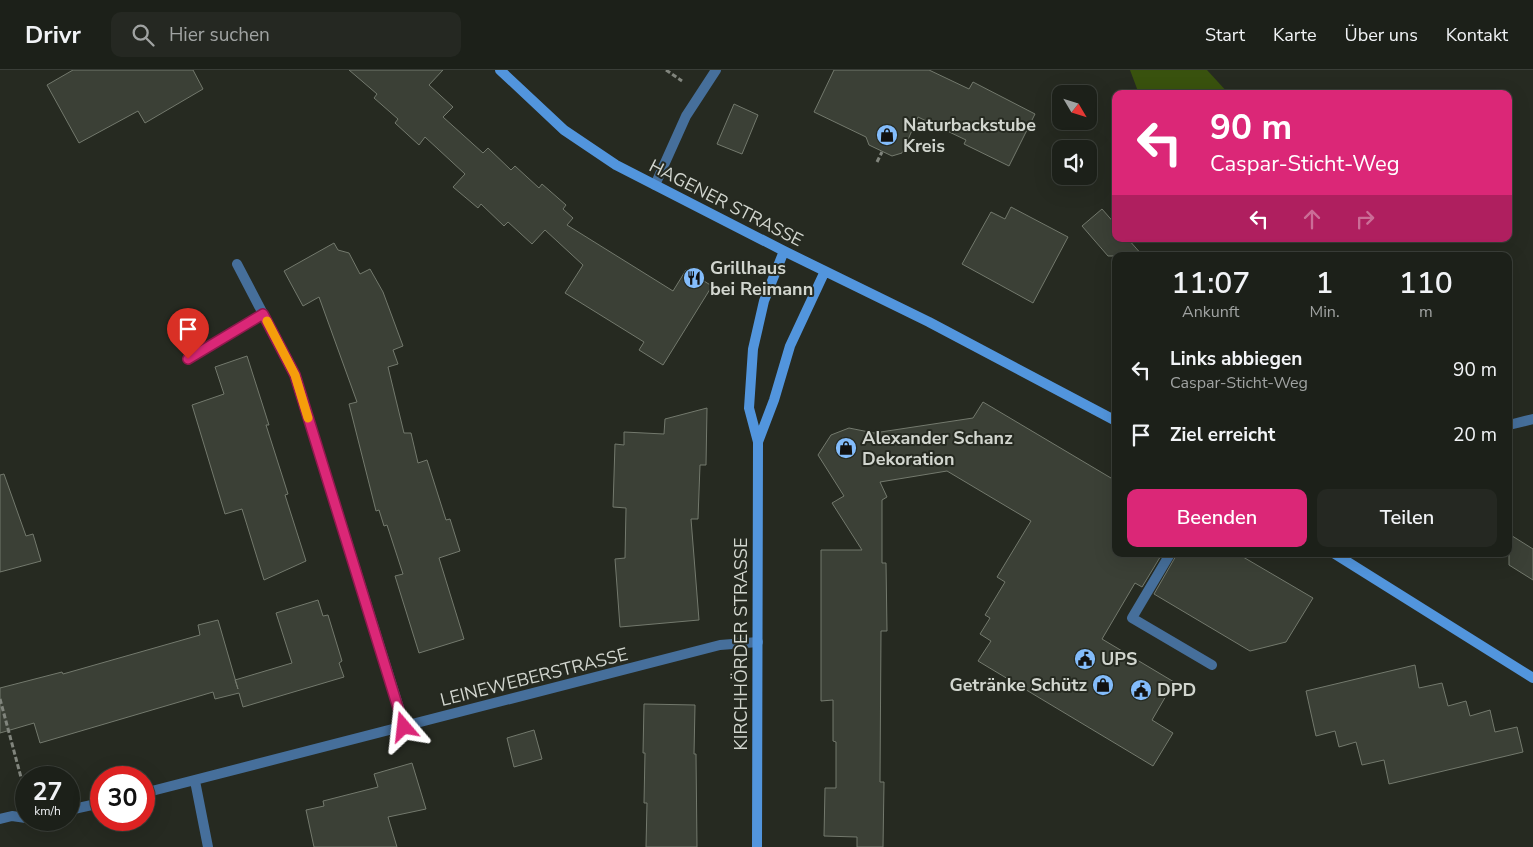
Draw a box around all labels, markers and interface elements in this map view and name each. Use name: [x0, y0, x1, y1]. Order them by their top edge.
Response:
search box: [111, 12, 461, 57]
text: Drivr: [25, 19, 81, 51]
icon: search: [129, 21, 157, 49]
text: Hier suchen: [169, 22, 270, 48]
text: Start: [1205, 23, 1245, 47]
text: Karte: [1273, 23, 1317, 47]
text: Über uns: [1345, 23, 1418, 47]
text: Kontakt: [1446, 23, 1508, 47]
north arrow: [1052, 85, 1098, 130]
map controls: [1052, 85, 1097, 185]
text: 90 m: [1210, 104, 1292, 151]
icon: left: [1127, 110, 1192, 175]
place label: Naturbackstube Kreis: [903, 113, 1036, 158]
shop icon: Naturbackstube Kreis: [875, 123, 899, 147]
button: sound: [1052, 140, 1097, 185]
text: Caspar-Sticht-Weg: [1210, 149, 1400, 179]
street label: HAGENER STRASSE: [645, 154, 807, 252]
icon: left: [1245, 205, 1273, 233]
icon: ahead: [1298, 205, 1326, 233]
icon: right: [1351, 205, 1379, 233]
place label: Grillhaus bei Reimann: [710, 256, 813, 301]
text: 11:07: [1171, 263, 1250, 304]
text: 1: [1316, 263, 1334, 304]
text: 110: [1399, 263, 1453, 304]
restaurant icon: Grillhaus bei Reimann: [682, 266, 706, 290]
text: Ankunft: [1182, 301, 1239, 323]
text: Min.: [1309, 301, 1340, 323]
text: m: [1419, 301, 1433, 323]
pin: [167, 308, 209, 359]
icon: arrive: [174, 315, 202, 343]
text: Links abbiegen: [1170, 346, 1302, 372]
icon: left: [1127, 356, 1155, 384]
text: 90 m: [1453, 357, 1497, 383]
text: Caspar-Sticht-Weg: [1170, 372, 1308, 394]
icon: arrive: [1127, 421, 1155, 449]
text: Ziel erreicht: [1170, 422, 1275, 448]
text: 20 m: [1453, 422, 1497, 448]
place label: Alexander Schanz Dekoration: [862, 426, 1013, 471]
shop icon: Alexander Schanz Dekoration: [834, 436, 858, 460]
button: Beenden: [1127, 489, 1307, 547]
button: Teilen: [1317, 489, 1497, 547]
street label: KIRCHHÖRDER STRASSE: [729, 538, 753, 750]
street label: LEINEWEBERSTRASSE: [438, 642, 630, 712]
public building icon: UPS: [1073, 647, 1097, 671]
place label: UPS: [1101, 647, 1137, 671]
place label: Getränke Schütz: [949, 673, 1087, 697]
shop icon: Getränke Schütz: [1091, 673, 1115, 697]
public building icon: DPD: [1129, 678, 1153, 702]
place label: DPD: [1157, 678, 1196, 702]
position arrow: [377, 700, 429, 752]
speed limit sign: 30: [90, 766, 155, 831]
text: 27: [32, 775, 63, 809]
text: km/h: [34, 803, 61, 819]

